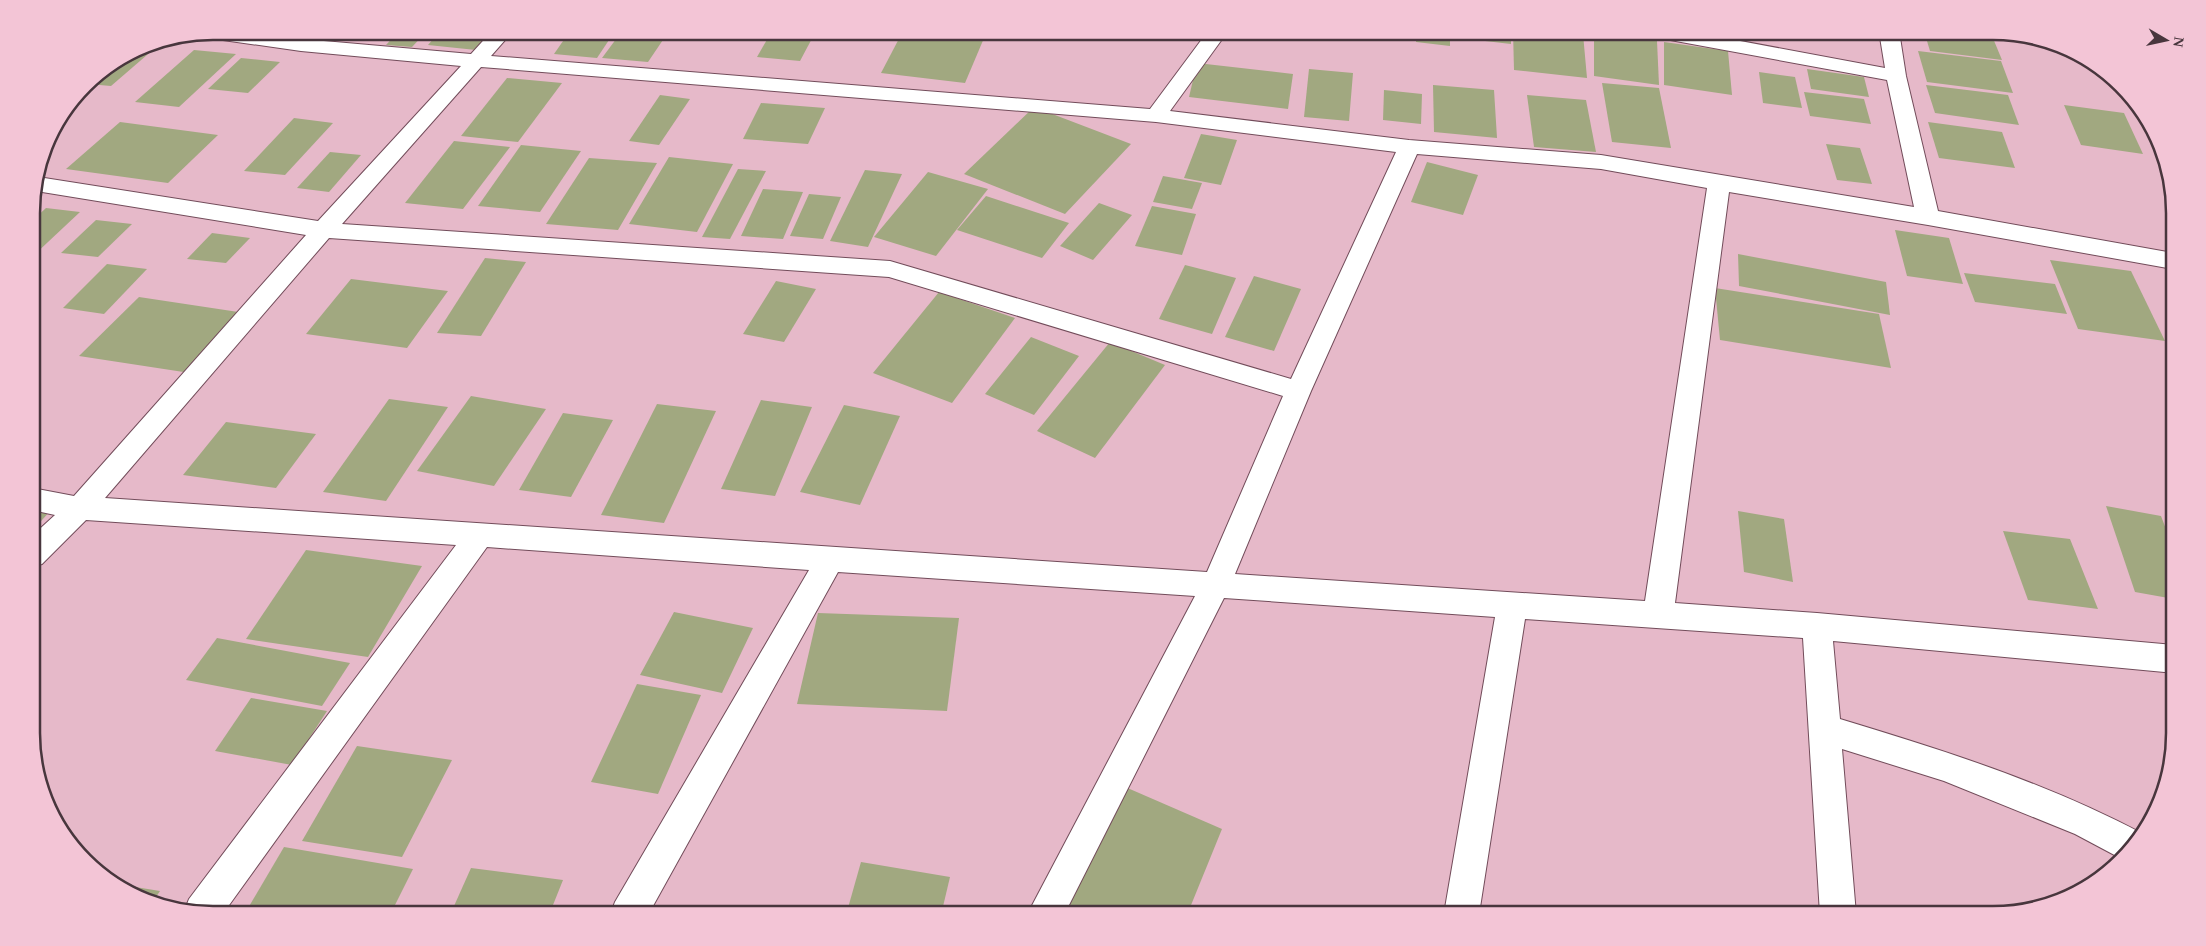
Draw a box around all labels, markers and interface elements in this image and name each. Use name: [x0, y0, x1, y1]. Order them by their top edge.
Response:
north arrow: [2141, 15, 2191, 65]
text: N: [2170, 36, 2187, 48]

